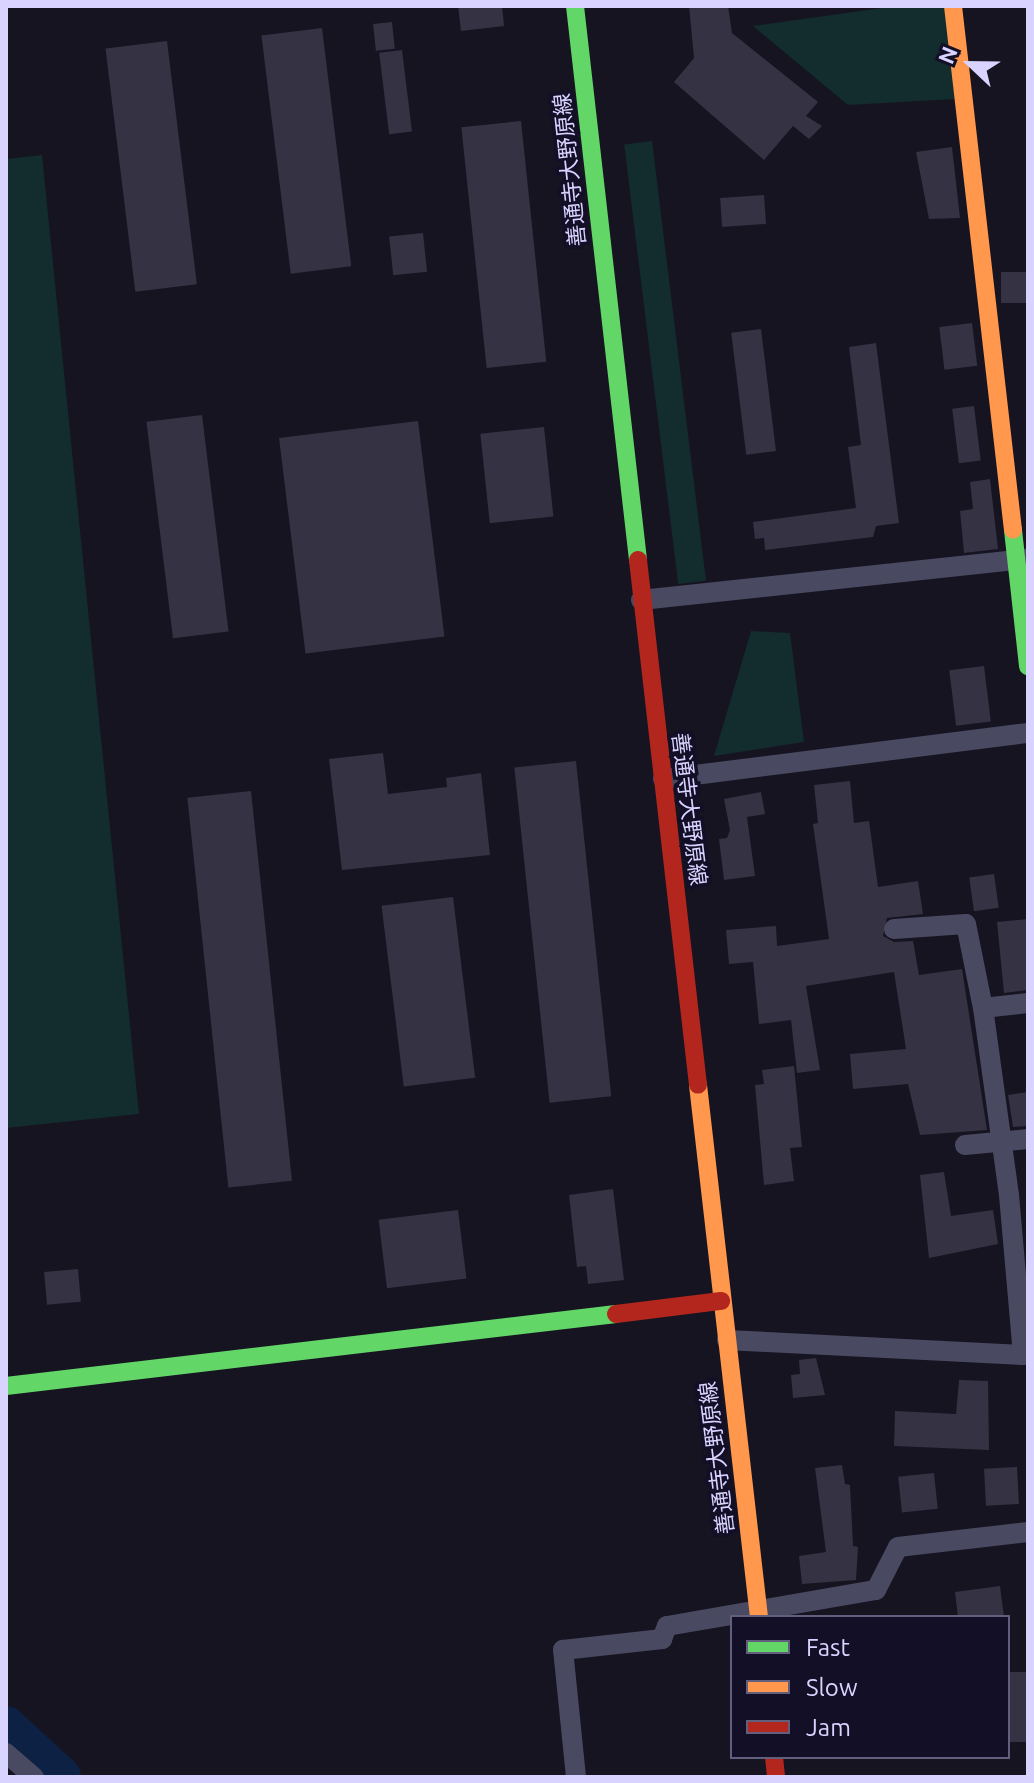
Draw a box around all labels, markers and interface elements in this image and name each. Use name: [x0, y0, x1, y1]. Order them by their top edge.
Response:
north arrow: [930, 24, 1010, 104]
text: N: [933, 43, 962, 67]
street label: 善通寺大野原線: [548, 92, 590, 248]
street label: 善通寺大野原線: [668, 731, 712, 887]
street label: 善通寺大野原線: [694, 1380, 738, 1536]
legend: [730, 1615, 1010, 1759]
text: Fast: [806, 1634, 850, 1661]
text: Slow: [806, 1674, 858, 1701]
text: Jam: [806, 1714, 851, 1741]

